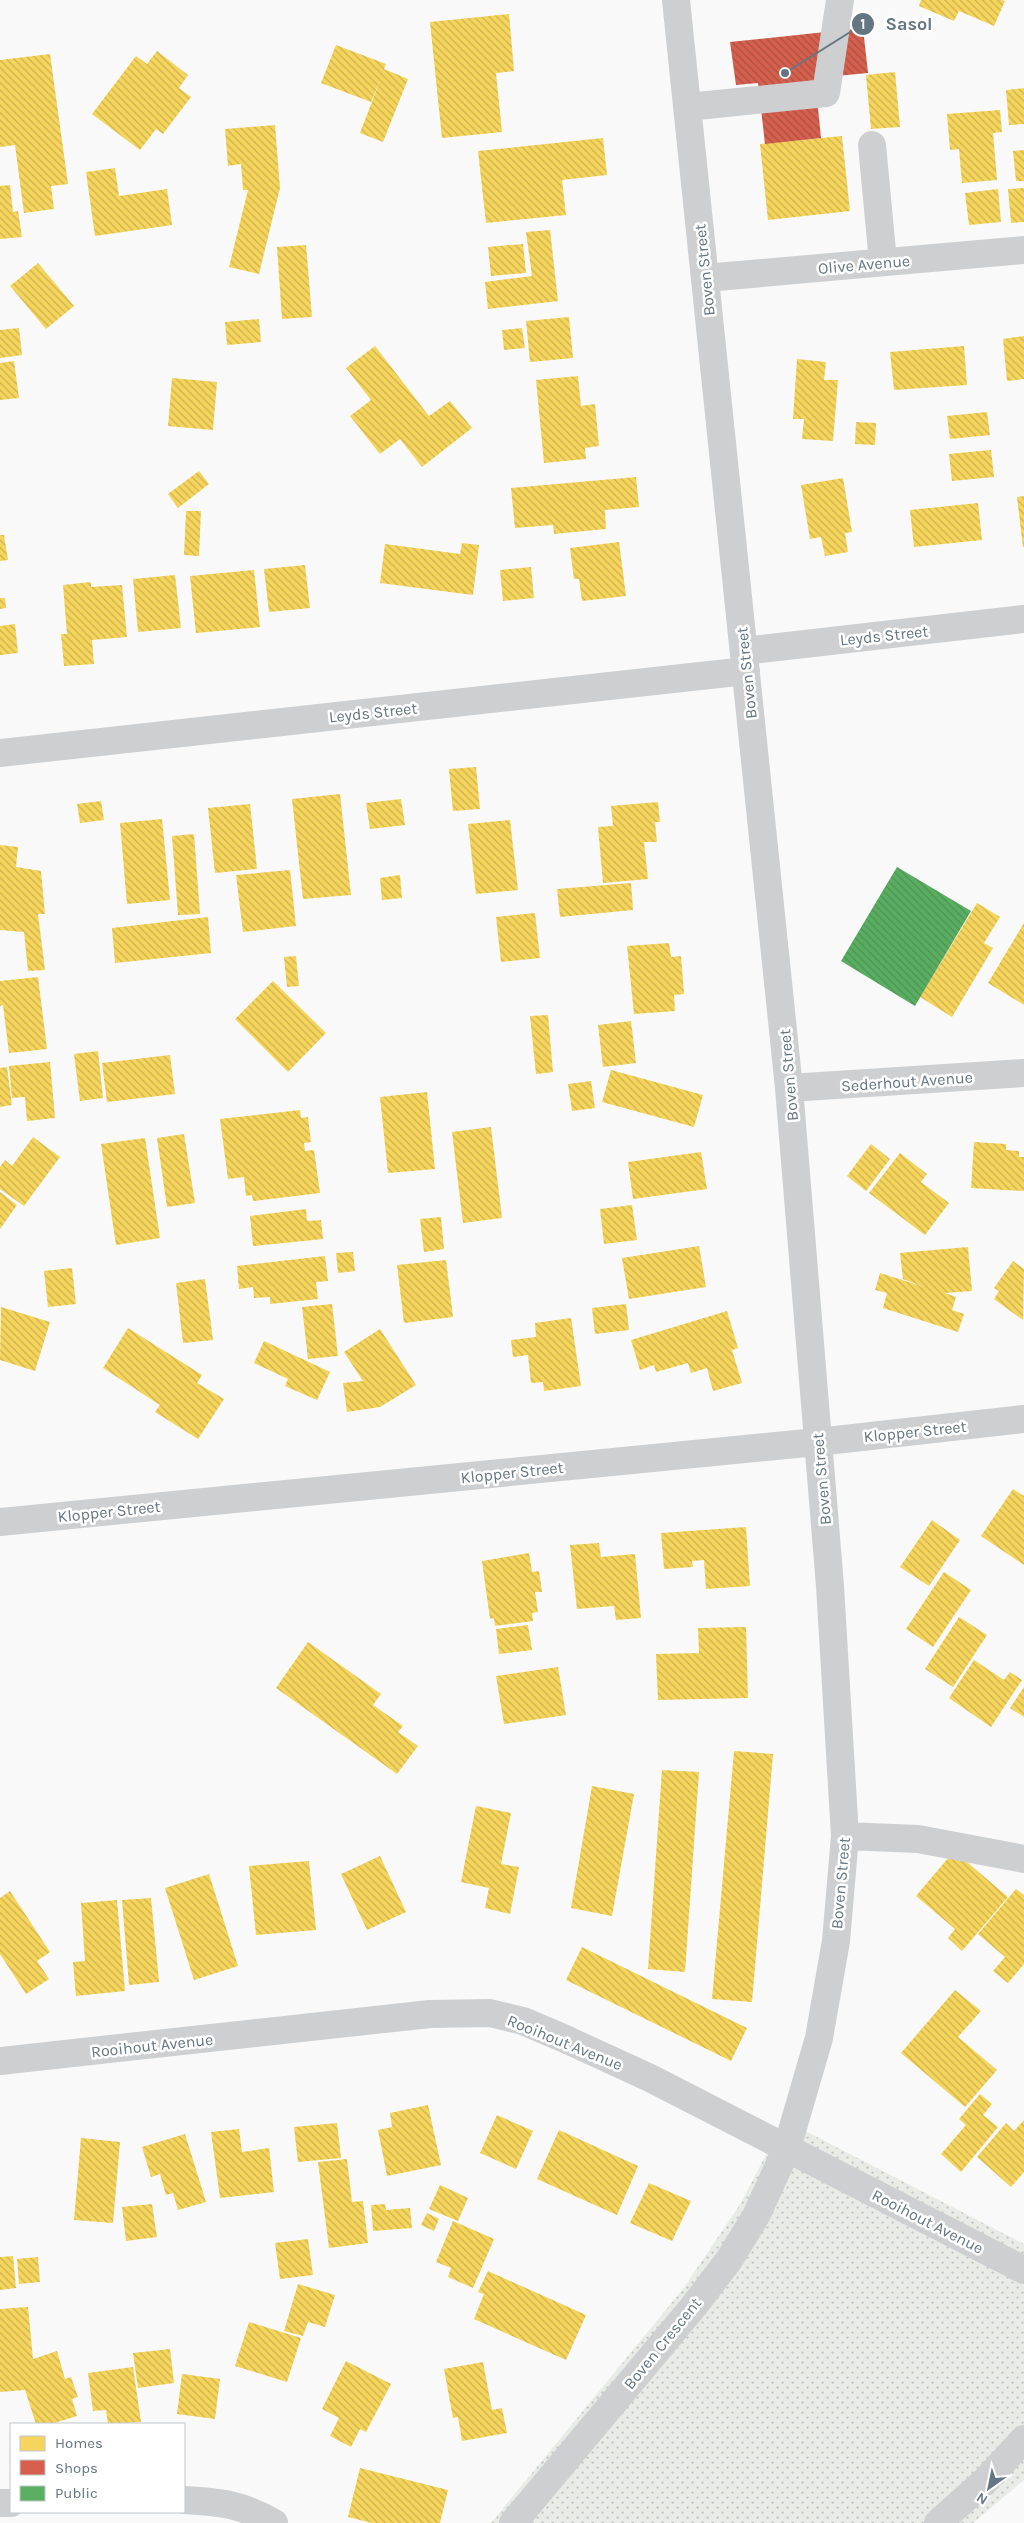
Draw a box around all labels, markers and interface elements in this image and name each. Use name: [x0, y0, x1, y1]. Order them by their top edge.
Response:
callout: Sasol: [851, 7, 943, 40]
text: Sasol: [885, 13, 933, 35]
text: 1: [860, 15, 866, 33]
street label: Boven Street: [690, 223, 719, 317]
street label: Olive Avenue: [817, 251, 911, 278]
street label: Leyds Street: [839, 621, 929, 650]
street label: Boven Street: [732, 626, 761, 720]
street label: Leyds Street: [328, 698, 418, 727]
street label: Boven Street: [775, 1028, 802, 1122]
street label: Sederhout Avenue: [841, 1067, 974, 1096]
street label: Klopper Street: [863, 1417, 967, 1446]
street label: Boven Street: [808, 1432, 835, 1526]
street label: Klopper Street: [460, 1458, 564, 1487]
street label: Klopper Street: [57, 1497, 161, 1526]
street label: Boven Street: [827, 1836, 854, 1930]
street label: Rooihout Avenue: [504, 2011, 625, 2074]
street label: Rooihout Avenue: [90, 2030, 214, 2061]
street label: Rooihout Avenue: [869, 2185, 987, 2258]
street label: Boven Crescent: [620, 2294, 705, 2393]
legend: [10, 2423, 185, 2513]
text: Homes: [55, 2434, 103, 2452]
text: Shops: [55, 2459, 98, 2477]
north arrow: [964, 2463, 1014, 2513]
text: Public: [55, 2484, 98, 2502]
text: N: [973, 2489, 991, 2508]

